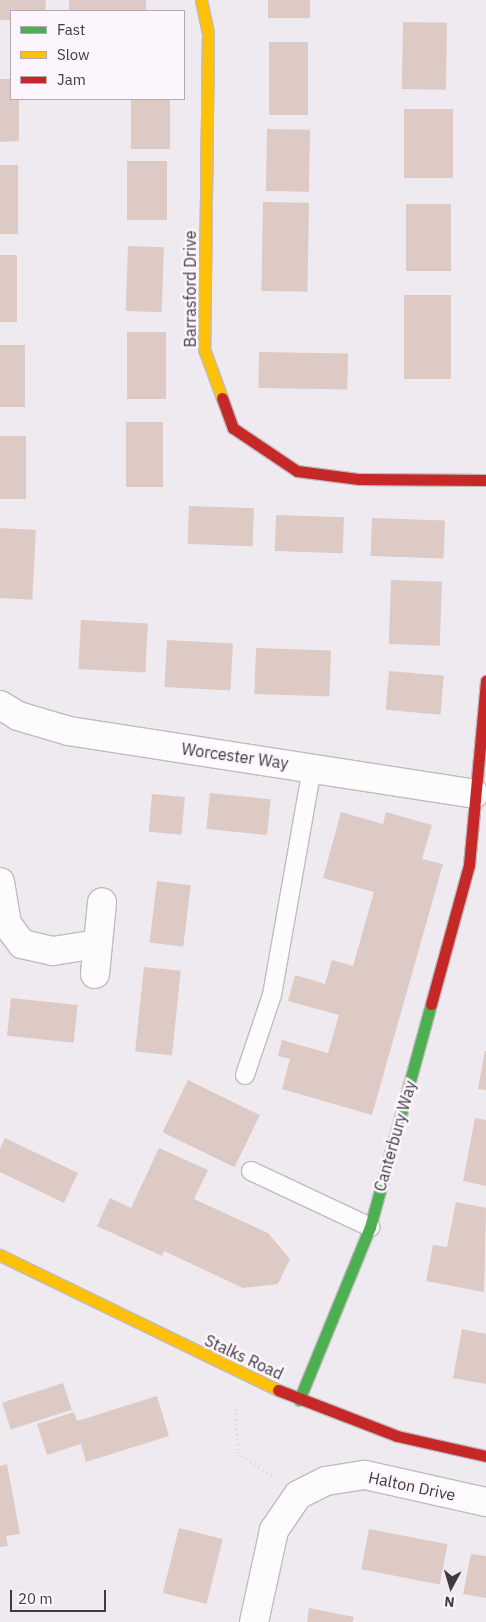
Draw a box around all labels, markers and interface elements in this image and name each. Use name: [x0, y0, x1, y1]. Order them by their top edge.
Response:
legend: [10, 10, 185, 100]
text: Fast: [57, 20, 85, 39]
text: Slow: [57, 45, 90, 64]
text: Jam: [57, 70, 86, 89]
street label: Barrasford Drive: [180, 231, 200, 347]
street label: Worcester Way: [180, 739, 290, 773]
street label: Canterbury Way: [370, 1078, 420, 1194]
street label: Stalks Road: [202, 1330, 286, 1384]
street label: Halton Drive: [367, 1467, 457, 1505]
north arrow: [426, 1562, 476, 1612]
scale bar: [12, 1580, 109, 1612]
text: 20 m: [18, 1589, 53, 1608]
text: N: [443, 1592, 455, 1611]

